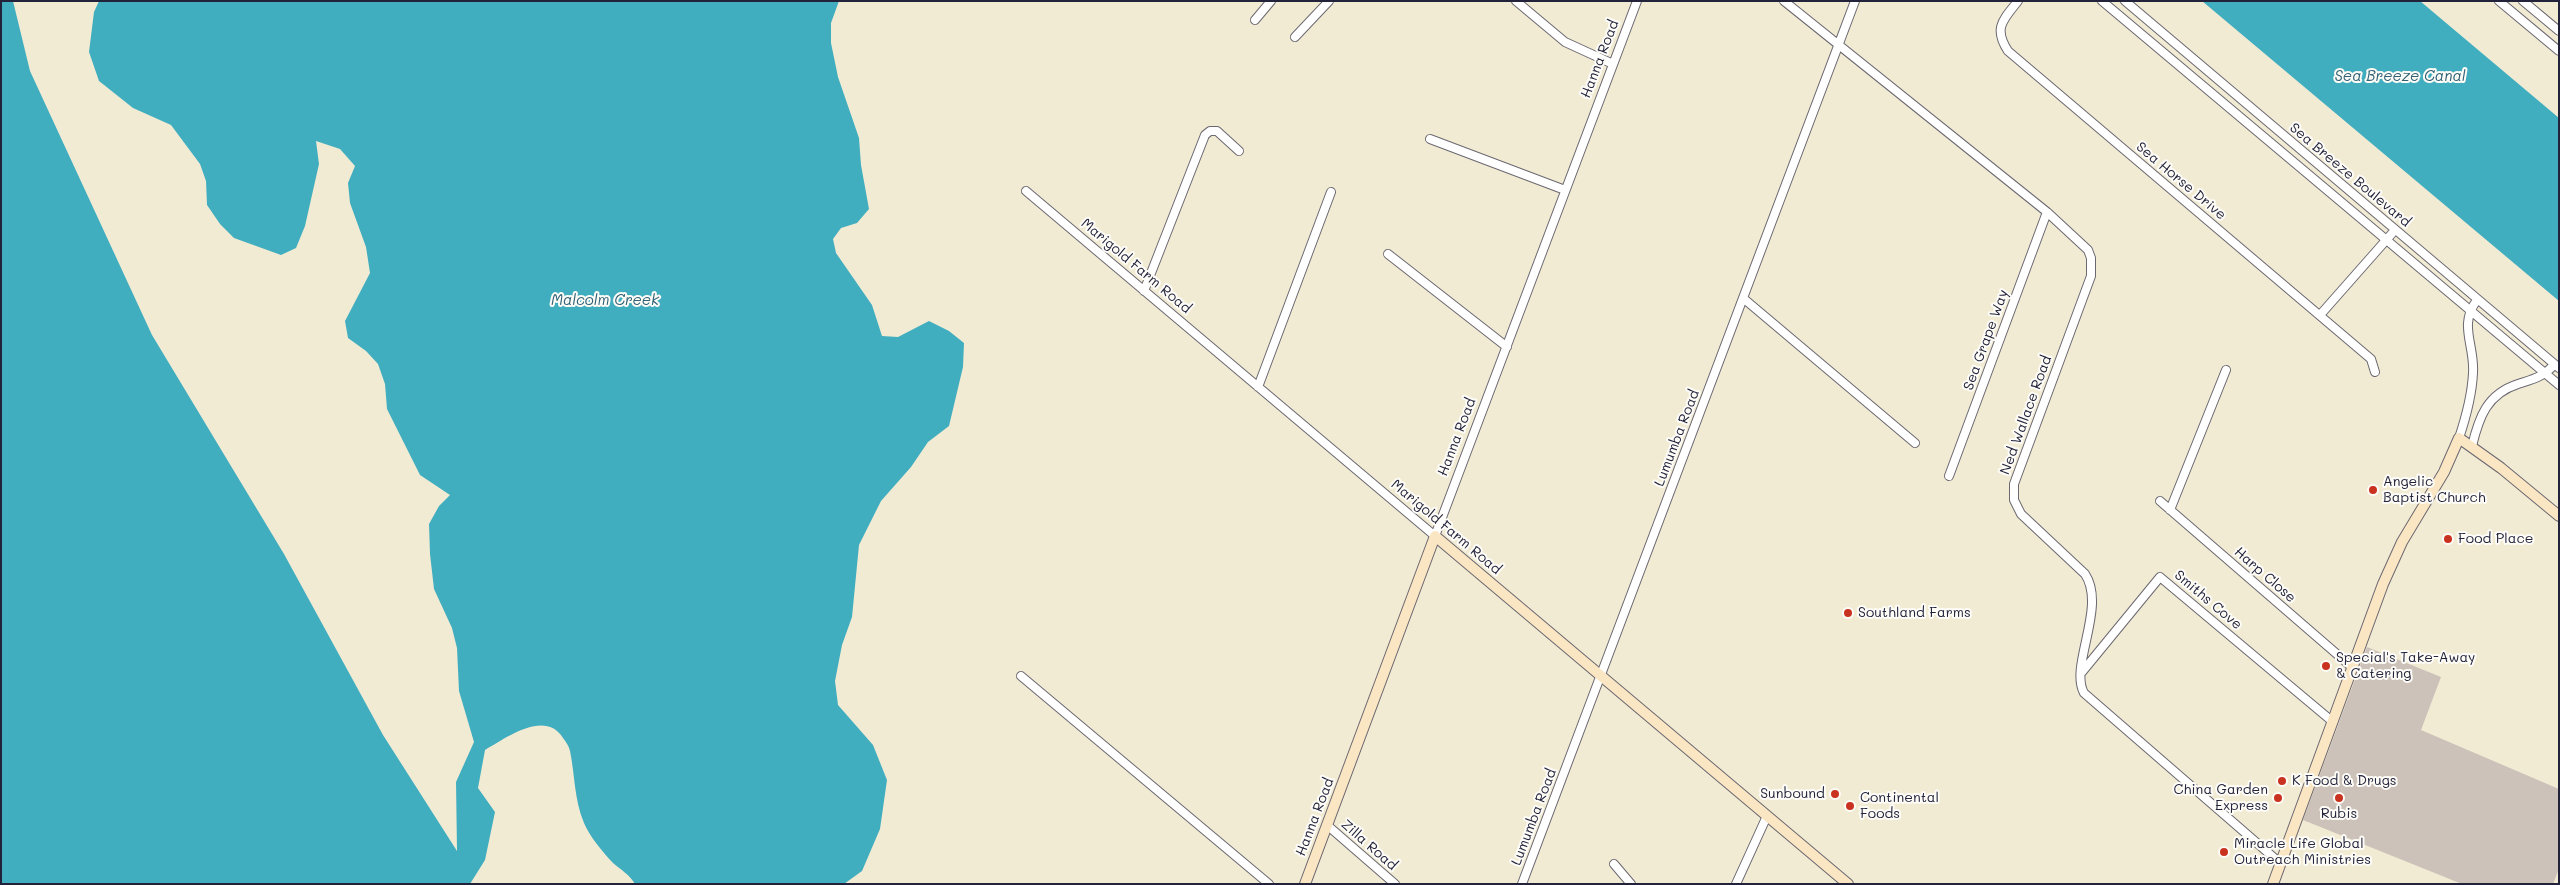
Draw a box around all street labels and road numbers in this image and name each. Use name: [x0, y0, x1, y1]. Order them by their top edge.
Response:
street label: Hanna Road: [1577, 18, 1623, 100]
street label: Sea Breeze Boulevard: [2286, 120, 2414, 230]
street label: Sea Horse Drive: [2133, 139, 2229, 223]
street label: Marigold Farm Road: [1078, 215, 1194, 317]
street label: Sea Grape Way: [1960, 287, 2012, 393]
street label: Ned Wallace Road: [1997, 353, 2055, 477]
street label: Lumumba Road: [1651, 387, 1703, 489]
street label: Hanna Road: [1434, 396, 1480, 478]
street label: Marigold Farm Road: [1388, 476, 1504, 578]
street label: Harp Close: [2231, 544, 2299, 606]
street label: Smiths Cove: [2171, 567, 2245, 633]
street label: Lumumba Road: [1508, 766, 1560, 868]
street label: Hanna Road: [1292, 776, 1338, 858]
street label: Zilla Road: [1338, 816, 1400, 874]

